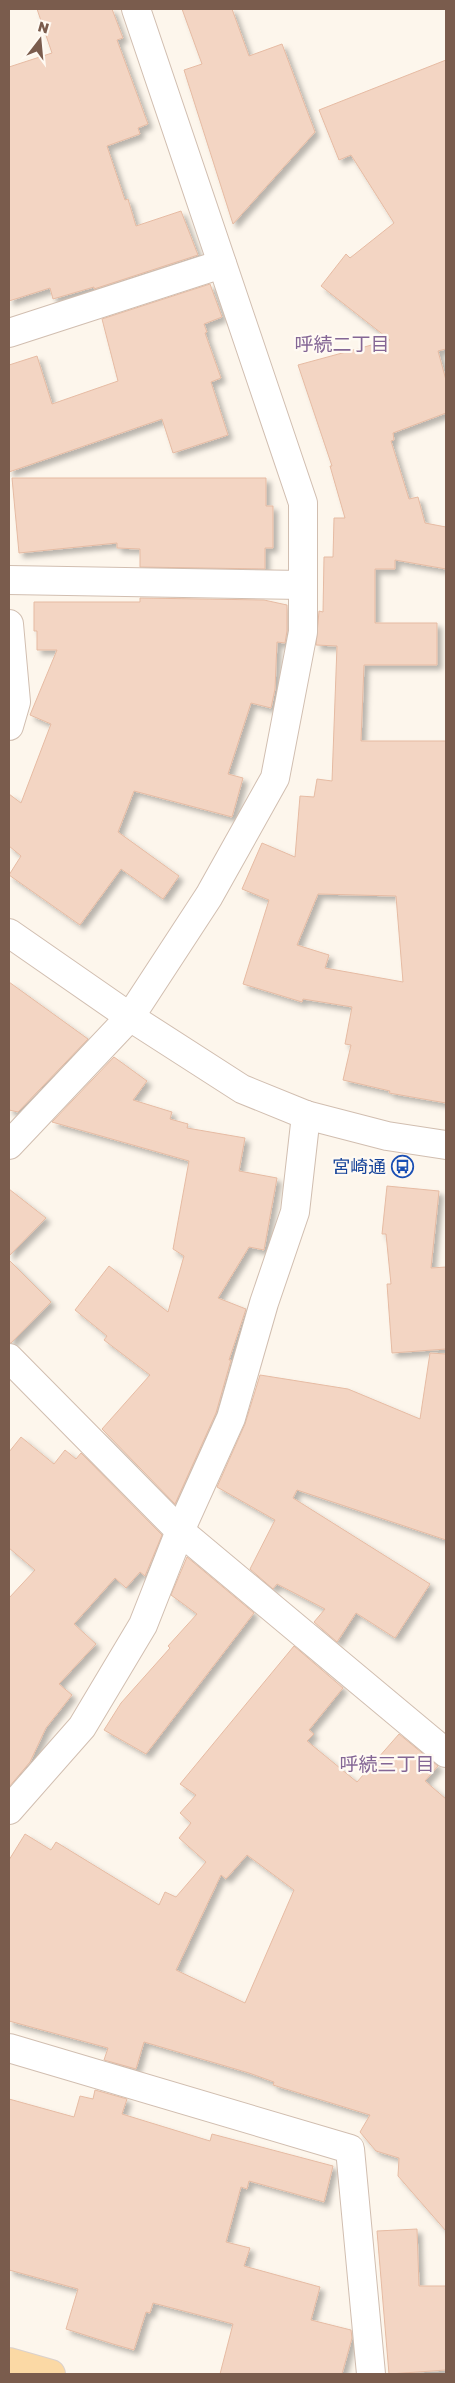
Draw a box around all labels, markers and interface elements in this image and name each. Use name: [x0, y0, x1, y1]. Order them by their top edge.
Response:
north arrow: [15, 15, 65, 65]
text: N: [36, 17, 51, 37]
district label: 呼続二丁目: [294, 332, 390, 355]
bus stop icon: 宮崎通: [390, 1154, 414, 1178]
place label: 宮崎通: [332, 1155, 386, 1177]
district label: 呼続三丁目: [339, 1752, 435, 1775]

